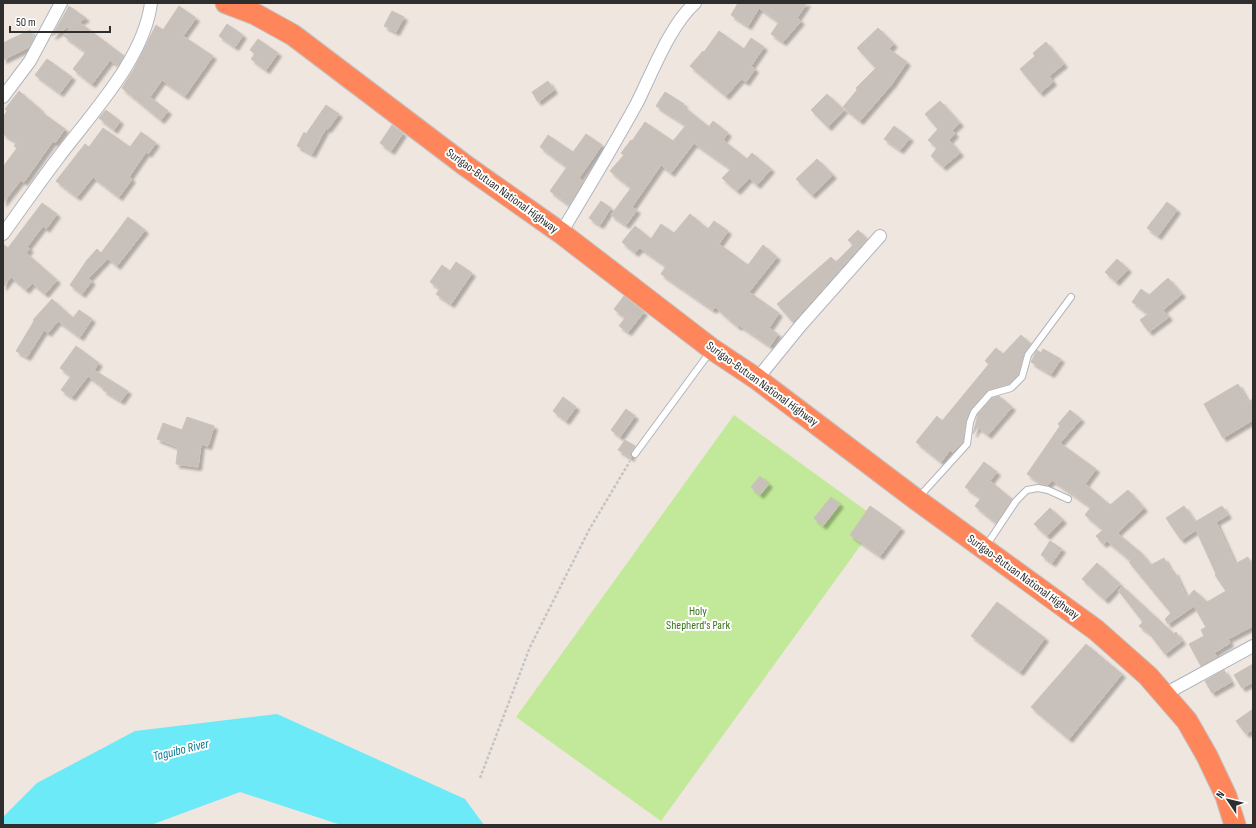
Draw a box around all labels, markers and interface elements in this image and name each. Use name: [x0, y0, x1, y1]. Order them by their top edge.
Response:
scale bar: [10, 8, 110, 34]
text: 50 m: [16, 15, 36, 30]
street label: Surigao-Butuan National Highway: [443, 145, 561, 237]
street label: Surigao-Butuan National Highway: [703, 338, 821, 430]
street label: Surigao-Butuan National Highway: [964, 531, 1082, 623]
park label: Holy Shepherd's Park: [666, 604, 730, 633]
water label: Taguibo River: [151, 735, 212, 765]
north arrow: [1208, 780, 1248, 820]
text: N: [1213, 788, 1227, 801]

